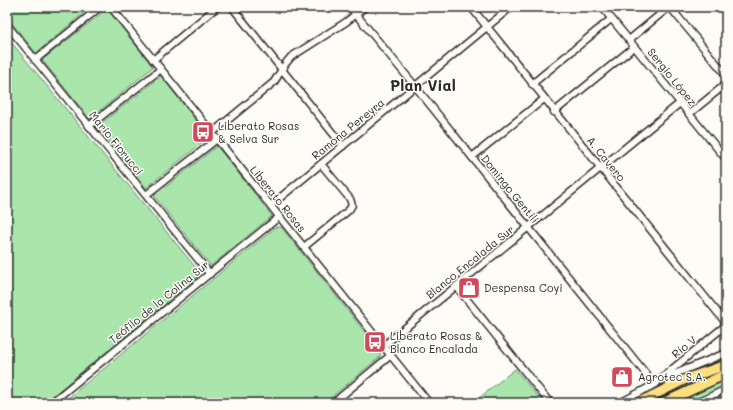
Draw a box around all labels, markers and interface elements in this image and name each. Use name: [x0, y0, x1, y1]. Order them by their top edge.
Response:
street label: Sergio López: [644, 45, 700, 109]
district label: Plan Vial: [390, 75, 456, 95]
street label: Ramona Pereyra: [308, 94, 387, 163]
street label: Mario Fiorucci: [86, 107, 147, 178]
place label: Liberato Rosas & Selva Sur: [218, 118, 299, 146]
bus stop icon: Liberato Rosas & Selva Sur: [190, 119, 216, 145]
street label: A. Cavero: [584, 133, 629, 185]
street label: Domingo Gentili: [478, 151, 543, 226]
street label: Liberato Rosas: [247, 162, 310, 235]
street label: Blanco Encalada Sur: [422, 221, 517, 302]
street label: Teófilo de la Colina Sur: [105, 256, 212, 347]
shop icon: Despensa Coyi: [456, 275, 482, 301]
place label: Despensa Coyi: [484, 280, 563, 295]
place label: Liberato Rosas & Blanco Encalada: [390, 328, 483, 356]
bus stop icon: Liberato Rosas & Blanco Encalada: [362, 329, 388, 355]
street label: Río V: [668, 332, 699, 361]
shop icon: Agrotec S.A.: [609, 364, 635, 390]
place label: Agrotec S.A.: [638, 369, 706, 384]

